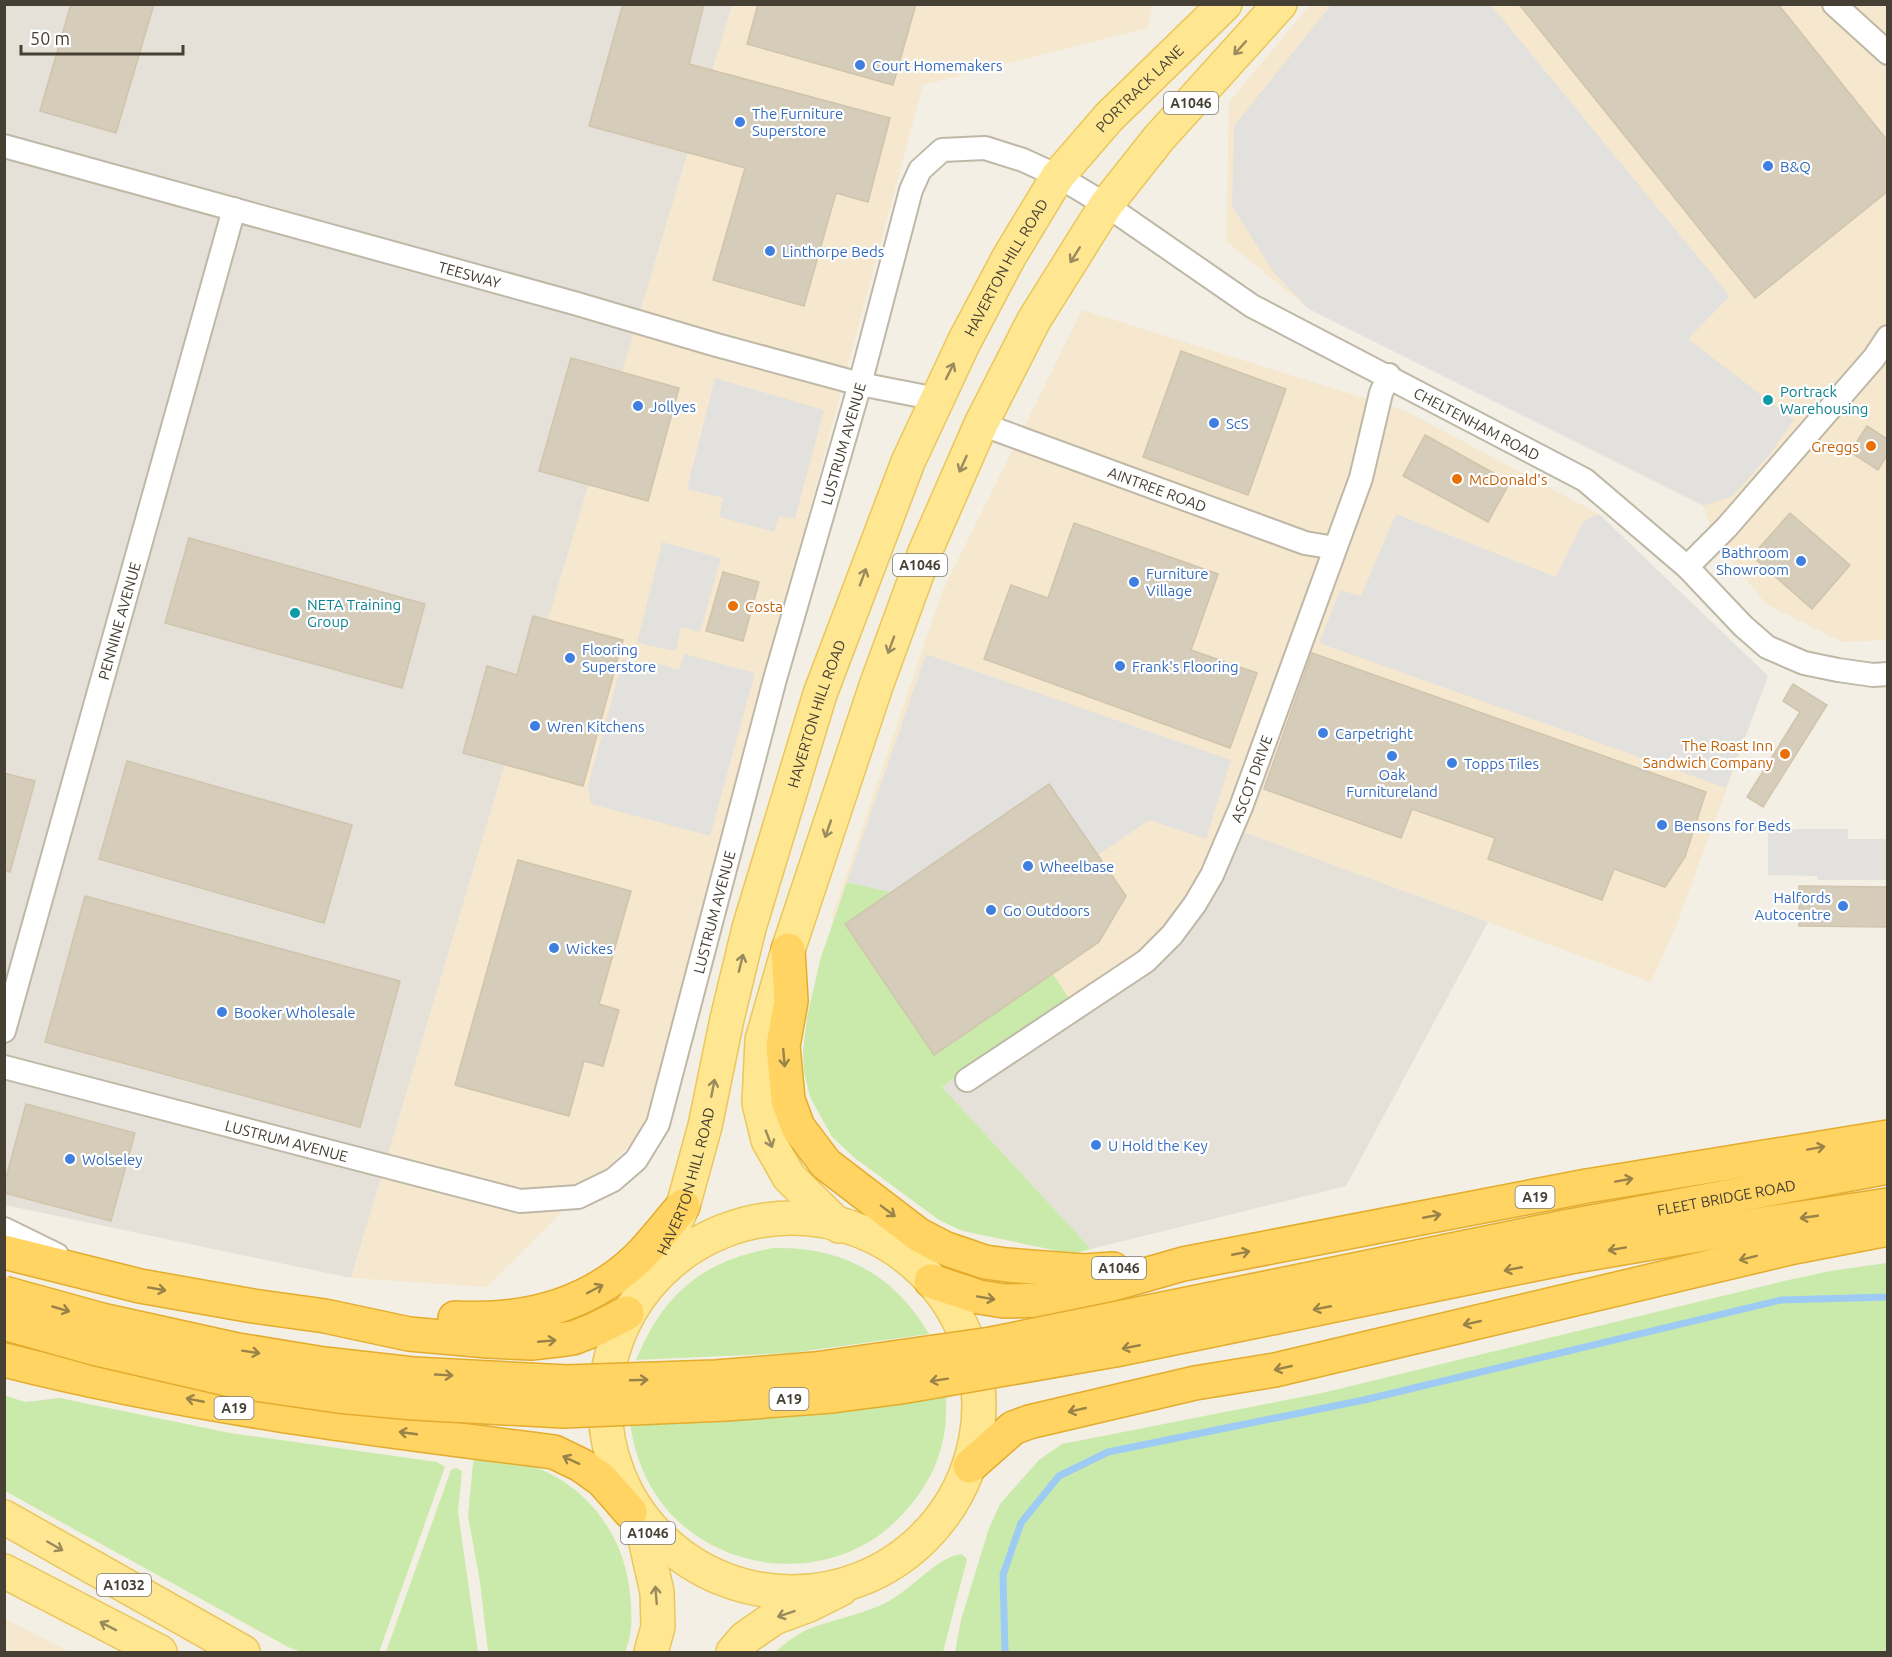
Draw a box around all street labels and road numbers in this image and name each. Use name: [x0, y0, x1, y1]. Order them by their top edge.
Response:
street label: PORTRACK LANE: [1092, 41, 1187, 135]
road number: A1046: [1164, 92, 1218, 114]
street label: HAVERTON HILL ROAD: [960, 195, 1051, 339]
street label: TEESWAY: [436, 258, 503, 291]
street label: LUSTRUM AVENUE: [817, 380, 869, 507]
street label: CHELTENHAM ROAD: [1411, 384, 1543, 463]
street label: AINTREE ROAD: [1106, 463, 1209, 515]
road number: A1046: [893, 554, 947, 576]
street label: PENNINE AVENUE: [94, 560, 143, 682]
street label: HAVERTON HILL ROAD: [784, 637, 848, 790]
street label: ASCOT DRIVE: [1227, 733, 1275, 825]
street label: LUSTRUM AVENUE: [689, 849, 738, 975]
street label: HAVERTON HILL ROAD: [653, 1106, 717, 1258]
street label: LUSTRUM AVENUE: [223, 1116, 350, 1165]
street label: FLEET BRIDGE ROAD: [1656, 1176, 1797, 1218]
road number: A19: [1516, 1186, 1555, 1208]
road number: A1046: [1092, 1257, 1146, 1279]
road number: A19: [770, 1388, 808, 1410]
road number: A19: [214, 1397, 254, 1419]
road number: A1046: [621, 1522, 675, 1544]
road number: A1032: [97, 1574, 151, 1596]

